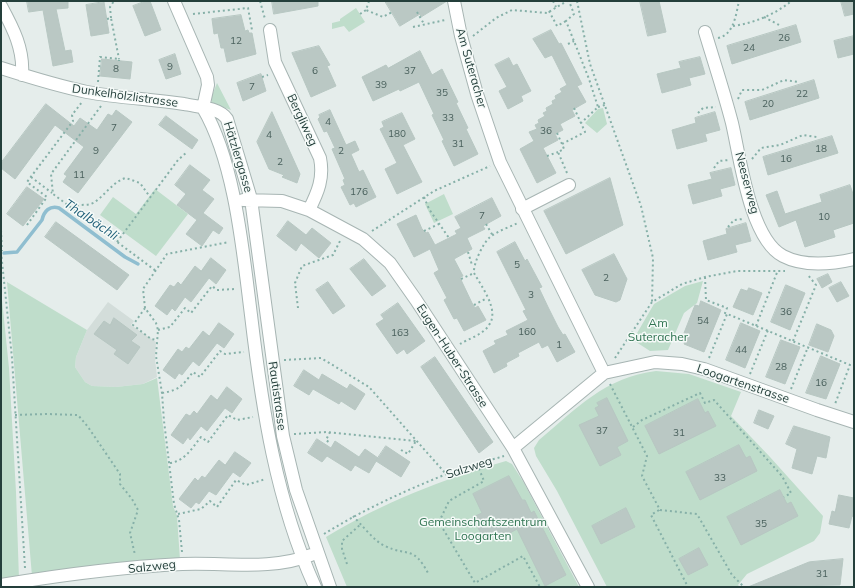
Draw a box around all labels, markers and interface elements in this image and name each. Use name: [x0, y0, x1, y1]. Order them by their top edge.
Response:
street label: Am Suteracher: [453, 26, 489, 110]
house number: 26: [778, 32, 790, 44]
house number: 12: [230, 35, 242, 47]
house number: 24: [743, 42, 755, 54]
house number: 9: [167, 61, 173, 73]
house number: 8: [113, 63, 119, 75]
house number: 6: [312, 65, 318, 77]
house number: 37: [404, 65, 416, 77]
house number: 39: [375, 79, 387, 91]
street label: Dunkelhölzlistrasse: [71, 81, 179, 111]
house number: 7: [249, 81, 255, 93]
house number: 35: [436, 87, 448, 99]
house number: 22: [796, 88, 808, 100]
street label: Bergliweg: [284, 92, 320, 148]
house number: 20: [762, 98, 774, 110]
house number: 33: [442, 112, 454, 124]
house number: 4: [325, 116, 331, 128]
street label: Hätzlergasse: [220, 120, 256, 194]
house number: 7: [111, 122, 117, 134]
house number: 36: [540, 125, 552, 137]
house number: 180: [388, 128, 406, 140]
house number: 4: [266, 129, 272, 141]
house number: 31: [452, 138, 464, 150]
house number: 18: [815, 143, 827, 155]
house number: 9: [93, 145, 99, 157]
house number: 2: [338, 145, 344, 157]
street label: Neeserweg: [732, 151, 762, 215]
house number: 16: [780, 153, 792, 165]
house number: 2: [277, 156, 283, 168]
house number: 11: [73, 169, 85, 181]
house number: 176: [350, 186, 368, 198]
water label: Thalbächli: [61, 196, 121, 244]
house number: 7: [479, 210, 485, 222]
house number: 10: [818, 211, 830, 223]
house number: 5: [514, 259, 520, 271]
house number: 2: [603, 272, 609, 284]
house number: 3: [528, 289, 534, 301]
street label: Eugen-Huber-Strasse: [413, 302, 491, 410]
house number: 36: [780, 306, 792, 318]
house number: 54: [697, 315, 709, 327]
park label: Am Suteracher: [628, 316, 688, 344]
house number: 160: [518, 326, 536, 338]
house number: 163: [391, 327, 409, 339]
house number: 1: [556, 339, 562, 351]
house number: 44: [735, 344, 747, 356]
street label: Rautistrasse: [265, 361, 289, 431]
street label: Loogartenstrasse: [695, 361, 791, 407]
house number: 28: [775, 361, 787, 373]
house number: 16: [815, 377, 827, 389]
house number: 37: [596, 425, 608, 437]
house number: 31: [673, 427, 685, 439]
street label: Salzweg: [444, 454, 494, 482]
house number: 33: [714, 472, 726, 484]
park label: Gemeinschaftszentrum Loogarten: [419, 515, 547, 543]
house number: 35: [755, 518, 767, 530]
street label: Salzweg: [127, 557, 177, 577]
house number: 31: [816, 568, 828, 580]

